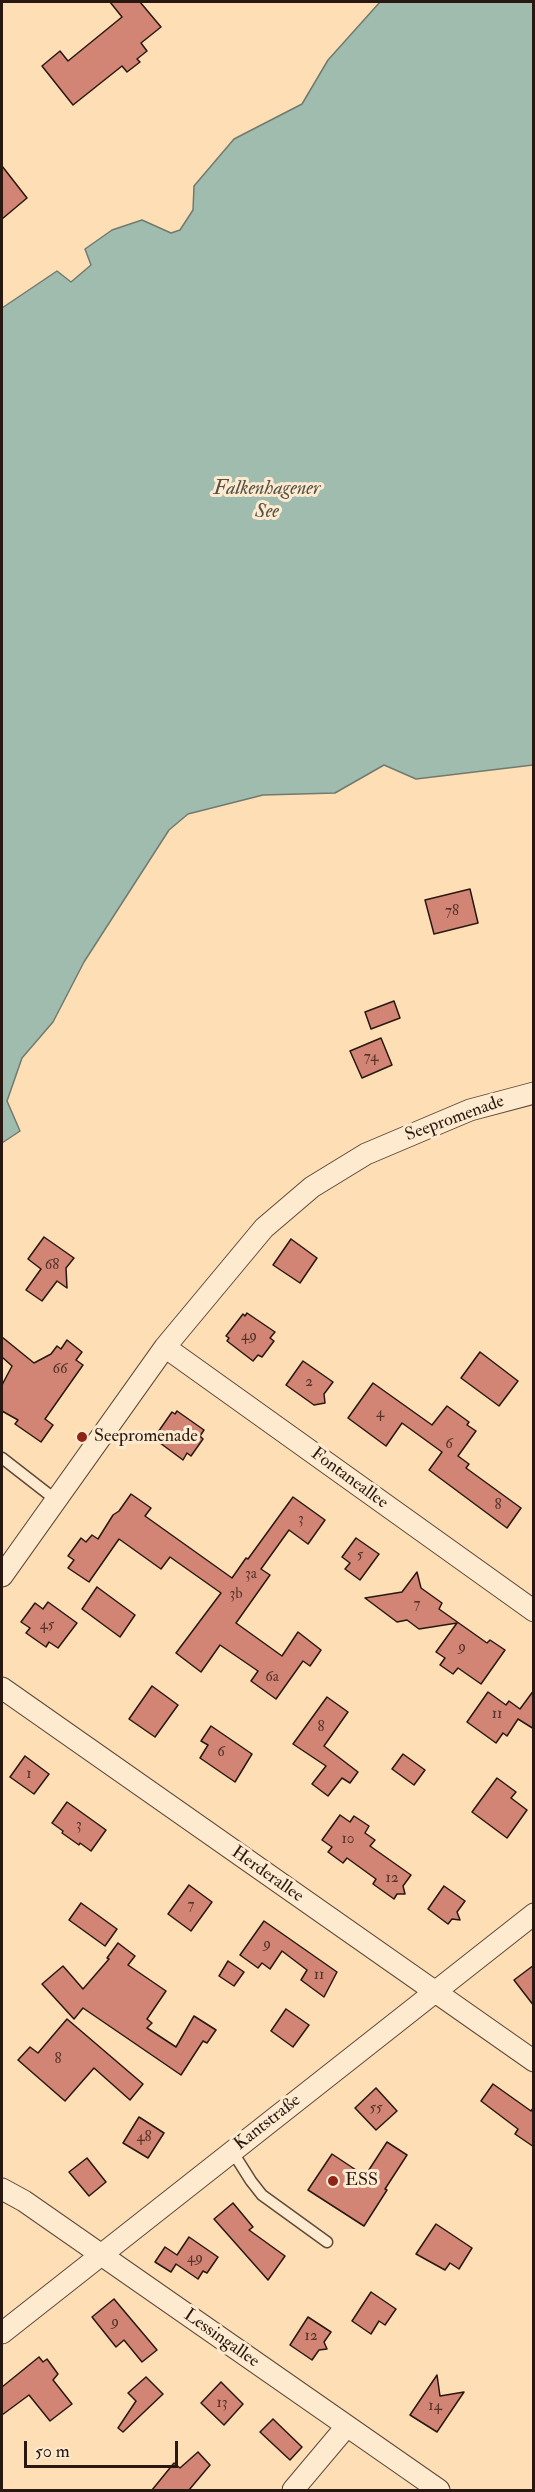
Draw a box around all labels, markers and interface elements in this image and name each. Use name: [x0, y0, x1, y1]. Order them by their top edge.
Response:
water label: Falkenhagener See: [214, 478, 320, 525]
house number: 78: [445, 903, 459, 921]
house number: 74: [364, 1049, 378, 1067]
street label: Seepromenade: [402, 1091, 508, 1147]
house number: 68: [45, 1257, 59, 1275]
house number: 49: [241, 1328, 257, 1346]
house number: 66: [52, 1361, 68, 1379]
house number: 2: [305, 1374, 313, 1392]
house number: 4: [376, 1405, 384, 1423]
place label: Seepromenade: [94, 1426, 198, 1448]
marker: Seepromenade: [75, 1430, 89, 1444]
house number: 6: [445, 1436, 453, 1454]
street label: Fontaneallee: [306, 1444, 392, 1514]
house number: 8: [494, 1497, 502, 1515]
house number: 3: [298, 1511, 304, 1529]
house number: 5: [357, 1547, 363, 1565]
house number: 3a: [245, 1566, 257, 1584]
house number: 3b: [229, 1586, 243, 1604]
house number: 7: [414, 1596, 420, 1614]
house number: 45: [40, 1617, 54, 1635]
house number: 9: [458, 1639, 466, 1657]
house number: 6a: [265, 1669, 279, 1687]
house number: 11: [492, 1706, 502, 1724]
house number: 8: [317, 1719, 325, 1737]
house number: 6: [217, 1744, 225, 1762]
house number: 1: [26, 1766, 32, 1784]
house number: 3: [76, 1817, 82, 1835]
house number: 10: [342, 1831, 354, 1849]
street label: Herderallee: [227, 1842, 307, 1908]
house number: 12: [386, 1870, 398, 1888]
house number: 7: [188, 1897, 194, 1915]
house number: 9: [263, 1936, 271, 1954]
house number: 11: [314, 1967, 324, 1985]
house number: 8: [54, 2051, 62, 2069]
street label: Kantstraße: [230, 2090, 306, 2156]
house number: 55: [369, 2100, 383, 2118]
house number: 48: [136, 2129, 152, 2147]
place label: ESS: [345, 2170, 378, 2192]
marker: ESS: [326, 2174, 340, 2188]
house number: 49: [187, 2250, 203, 2268]
street label: Lessingallee: [179, 2305, 263, 2373]
house number: 9: [111, 2314, 119, 2332]
house number: 12: [305, 2328, 317, 2346]
house number: 13: [216, 2395, 228, 2413]
house number: 14: [428, 2398, 442, 2416]
scale bar: [27, 2429, 182, 2467]
text: 50 m: [35, 2440, 70, 2463]

